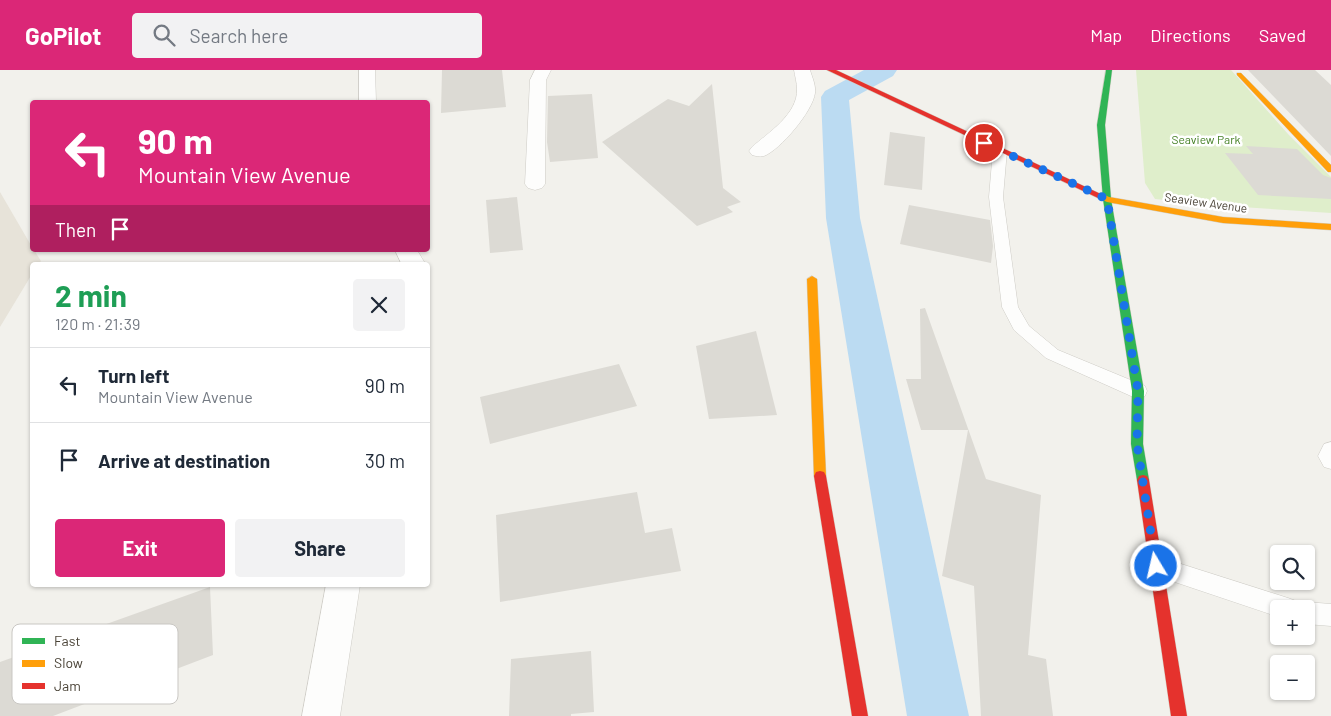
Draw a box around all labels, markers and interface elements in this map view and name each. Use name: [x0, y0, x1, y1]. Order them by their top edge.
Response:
search box: [132, 13, 482, 58]
text: GoPilot: [25, 21, 102, 50]
icon: search: [150, 21, 178, 49]
text: Search here: [190, 24, 288, 47]
text: Map: [1090, 24, 1122, 46]
text: Directions: [1150, 24, 1231, 46]
text: Saved: [1259, 24, 1306, 46]
text: 90 m: [138, 119, 213, 161]
icon: left: [55, 120, 120, 185]
pin: [963, 122, 1005, 164]
icon: arrive: [970, 129, 998, 157]
park label: Seaview Park: [1171, 132, 1241, 146]
text: Mountain View Avenue: [138, 161, 351, 187]
street label: Seaview Avenue: [1164, 189, 1248, 215]
icon: arrive: [106, 215, 134, 243]
text: Then: [55, 218, 96, 241]
text: 2 min: [55, 277, 127, 313]
button: close: [353, 279, 405, 331]
text: 120 m · 21:39: [55, 314, 140, 333]
text: Turn left: [98, 364, 169, 387]
icon: left: [55, 371, 83, 399]
text: 90 m: [365, 374, 405, 397]
text: Mountain View Avenue: [98, 387, 253, 406]
icon: arrive: [55, 446, 83, 474]
text: Arrive at destination: [98, 449, 270, 472]
text: 30 m: [365, 449, 405, 472]
button: Exit: [55, 519, 225, 577]
button: Share: [235, 519, 405, 577]
position arrow: [1129, 539, 1181, 591]
map controls: [1270, 545, 1315, 700]
button: search: [1270, 545, 1315, 590]
button: +: [1270, 600, 1315, 645]
legend: [12, 624, 178, 704]
text: Fast: [54, 632, 80, 649]
text: Slow: [54, 654, 83, 671]
button: −: [1270, 655, 1315, 700]
text: Jam: [54, 677, 81, 694]

